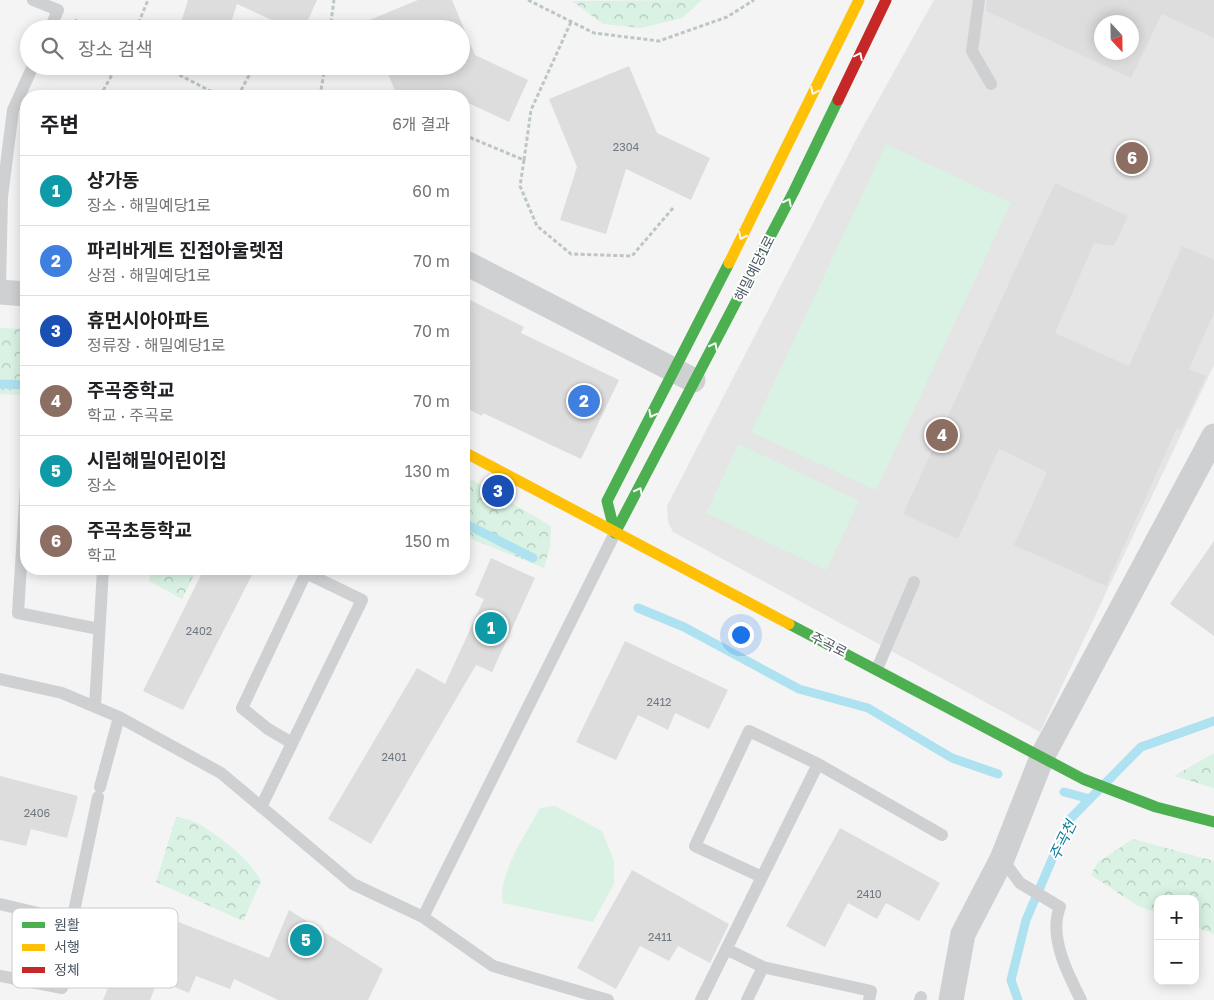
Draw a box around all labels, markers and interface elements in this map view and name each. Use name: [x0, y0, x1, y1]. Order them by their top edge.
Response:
north arrow: [1094, 15, 1139, 60]
search box: [20, 20, 470, 75]
icon: search: [38, 34, 66, 62]
text: 장소 검색: [78, 37, 153, 60]
one-way arrow: [853, 52, 863, 61]
one-way arrow: [810, 86, 820, 95]
text: 주변: [40, 111, 79, 137]
text: 6개 결과: [392, 114, 450, 134]
pin: 6: [1116, 139, 1148, 177]
house number: 2304: [613, 140, 639, 153]
text: 상가동: [87, 168, 139, 191]
text: 1: [52, 181, 60, 201]
text: 60 m: [412, 181, 450, 201]
text: 장소 · 해밀예당1로: [87, 195, 211, 215]
one-way arrow: [782, 198, 792, 207]
one-way arrow: [738, 231, 748, 240]
street label: 해밀예당1로: [730, 232, 778, 304]
text: 파리바게트 진접아울렛점: [87, 238, 284, 261]
text: 2: [51, 251, 61, 271]
text: 70 m: [413, 251, 450, 271]
text: 상점 · 해밀예당1로: [87, 265, 211, 285]
text: 휴먼시아아파트: [87, 308, 209, 331]
text: 3: [51, 321, 61, 341]
text: 70 m: [413, 321, 450, 341]
text: 정류장 · 해밀예당1로: [87, 335, 225, 355]
one-way arrow: [708, 343, 718, 352]
text: 주곡중학교: [87, 378, 174, 401]
pin: 2: [568, 382, 600, 420]
text: 4: [51, 391, 61, 411]
text: 70 m: [413, 391, 450, 411]
text: 학교 · 주곡로: [87, 405, 173, 425]
one-way arrow: [648, 409, 658, 418]
pin: 4: [926, 416, 958, 454]
text: 시립해밀어린이집: [87, 448, 227, 471]
text: 5: [51, 461, 61, 481]
text: 130 m: [405, 461, 450, 481]
pin: 3: [482, 472, 514, 510]
text: 장소: [87, 475, 116, 495]
one-way arrow: [633, 487, 643, 496]
text: 주곡초등학교: [87, 518, 192, 541]
text: 6: [51, 531, 61, 551]
text: 150 m: [405, 531, 450, 551]
text: 학교: [87, 545, 116, 565]
pin: 1: [475, 609, 507, 647]
your location: [728, 622, 754, 648]
house number: 2402: [186, 624, 212, 637]
street label: 주곡로: [808, 628, 850, 660]
house number: 2412: [647, 695, 671, 708]
house number: 2401: [381, 750, 407, 763]
house number: 2406: [24, 806, 51, 819]
water label: 주곡천: [1045, 815, 1080, 863]
house number: 2410: [856, 887, 882, 900]
map controls: [1154, 895, 1199, 985]
button: +: [1154, 895, 1199, 940]
legend: [12, 908, 178, 988]
text: 원활: [54, 916, 80, 933]
pin: 5: [290, 921, 322, 959]
house number: 2411: [648, 930, 672, 943]
text: 서행: [54, 938, 80, 955]
button: −: [1154, 940, 1199, 985]
text: 정체: [54, 961, 80, 978]

